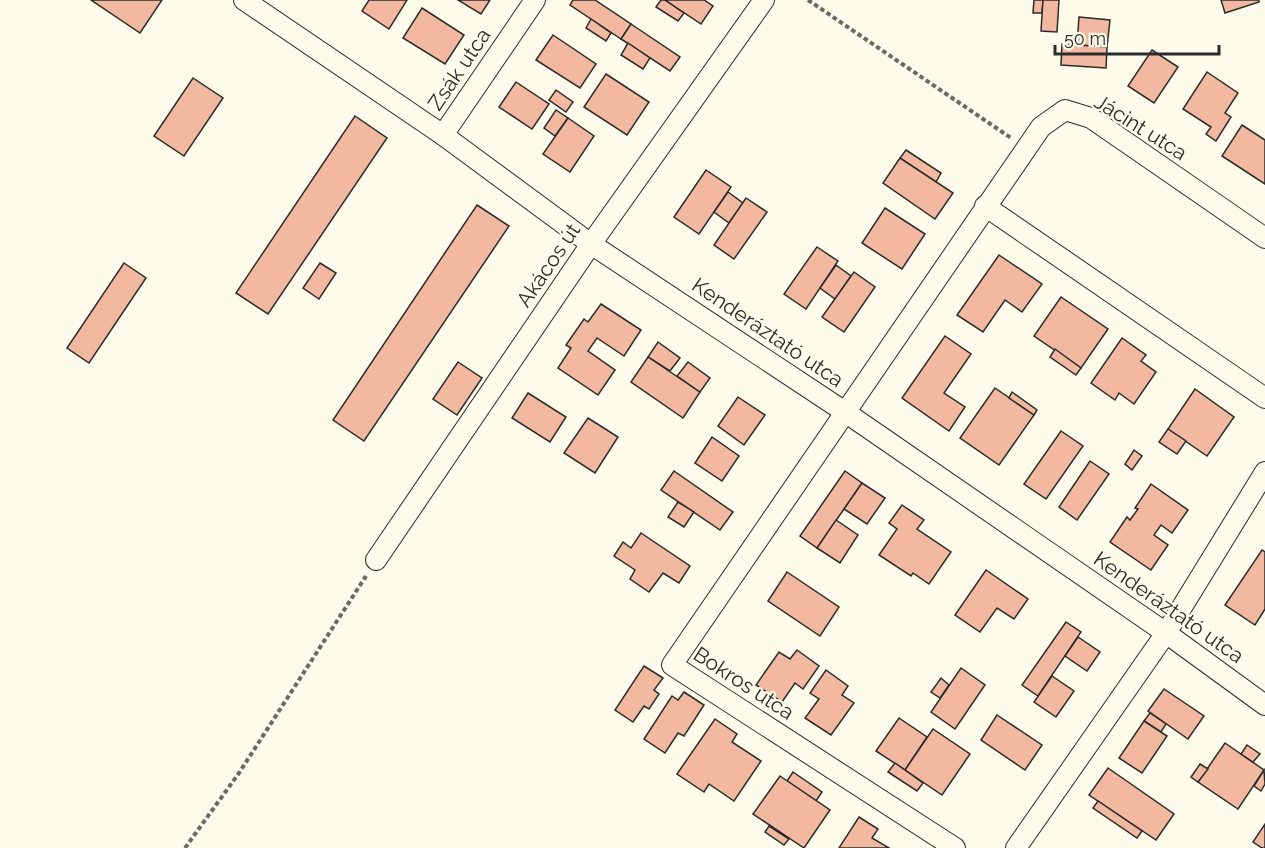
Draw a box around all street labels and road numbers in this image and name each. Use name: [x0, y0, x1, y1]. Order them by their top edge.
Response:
street label: Zsák utca: [422, 23, 496, 115]
street label: Jácint utca: [1090, 89, 1192, 165]
street label: Akácos út: [511, 218, 585, 312]
street label: Kenderáztató utca: [688, 272, 848, 392]
street label: Kenderáztató utca: [1089, 546, 1249, 668]
street label: Bokros utca: [689, 641, 799, 725]

